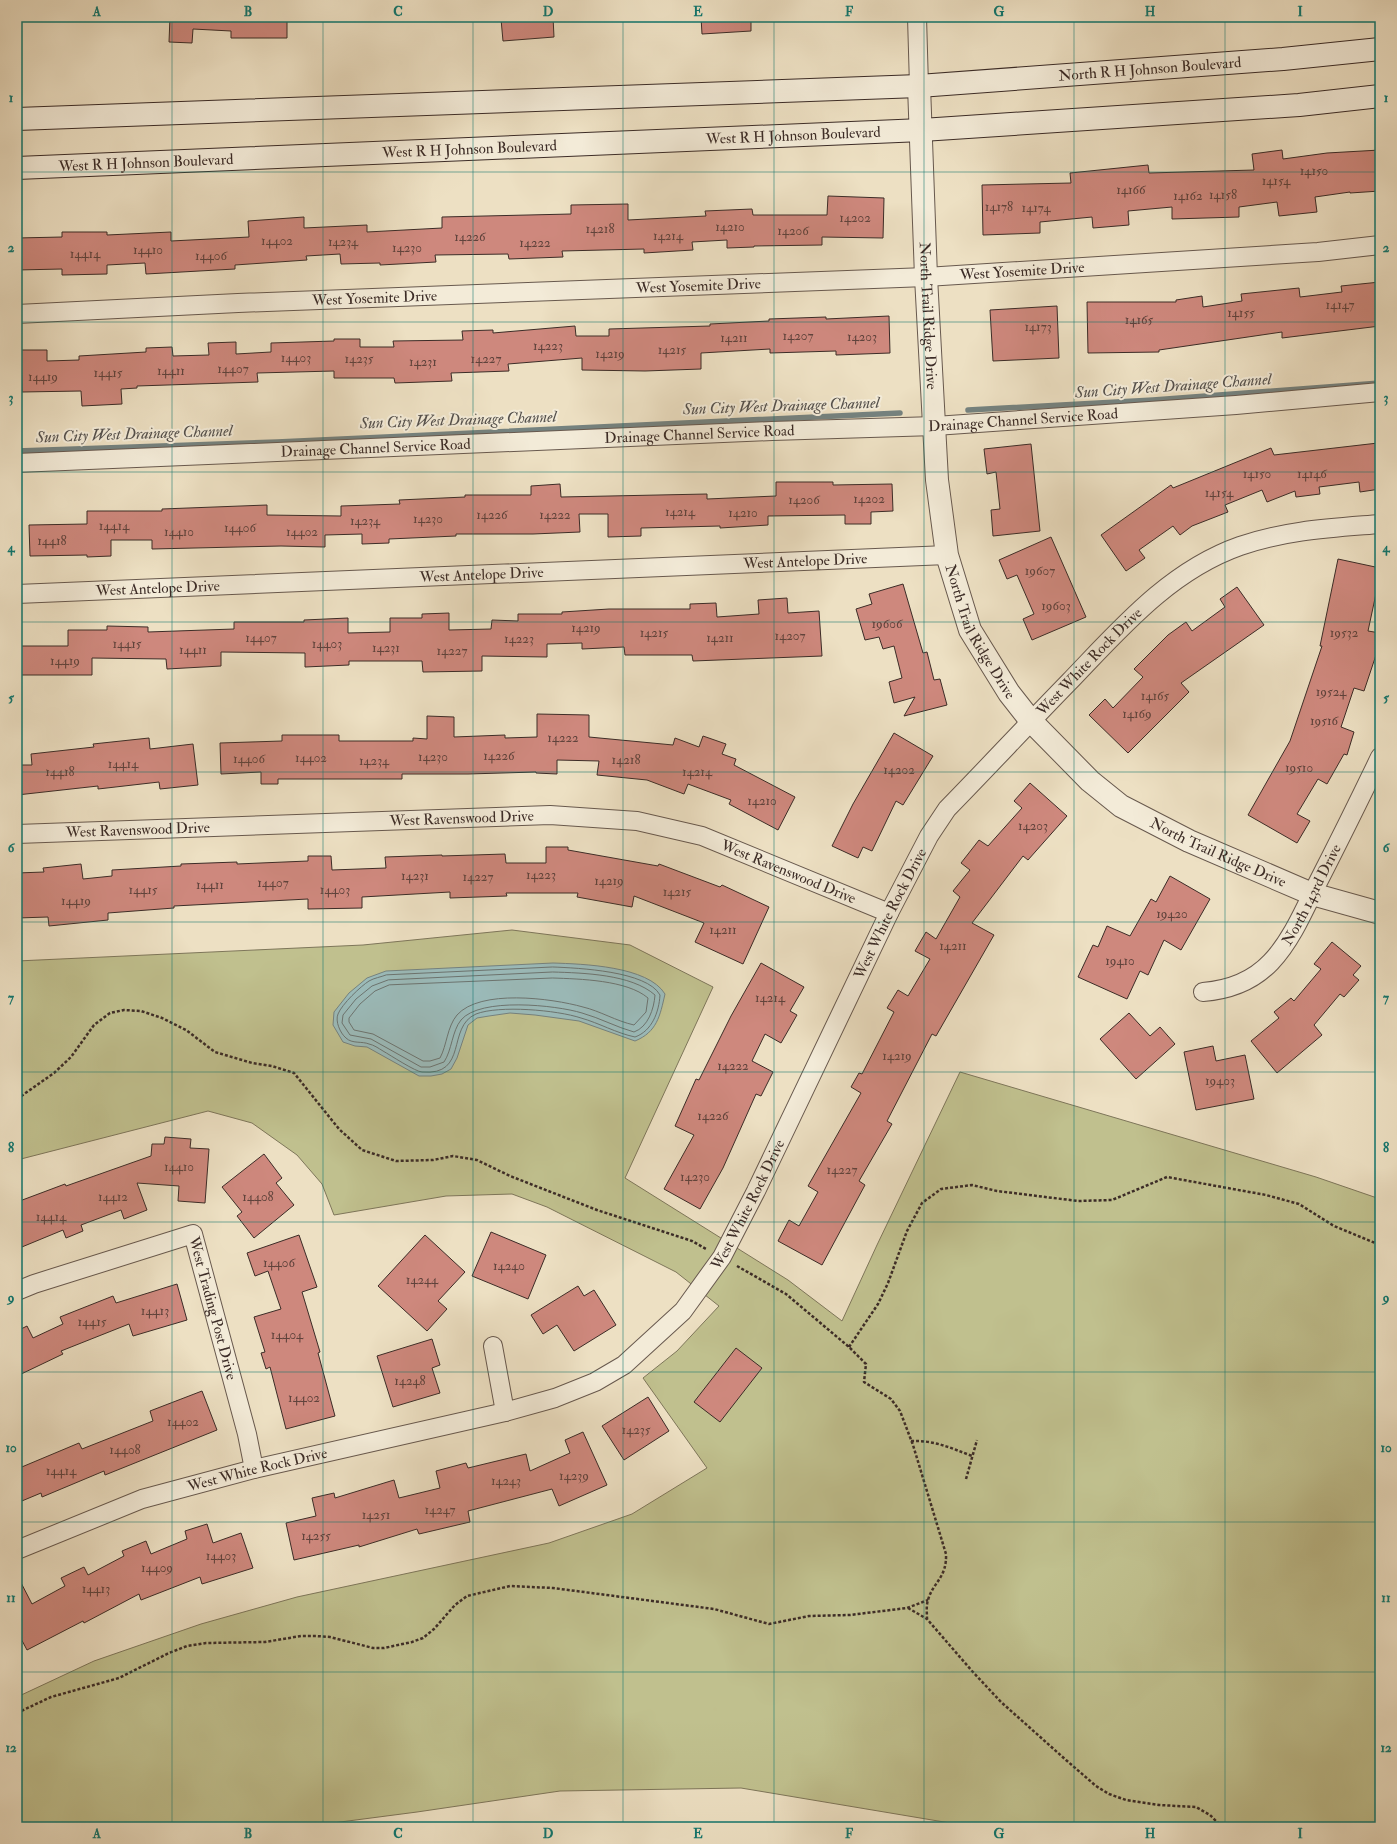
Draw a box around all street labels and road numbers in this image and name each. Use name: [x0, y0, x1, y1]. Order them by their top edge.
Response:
street label: North R H Johnson Boulevard: [1058, 53, 1243, 86]
street label: West R H Johnson Boulevard: [704, 123, 882, 149]
street label: West R H Johnson Boulevard: [381, 136, 558, 163]
street label: West R H Johnson Boulevard: [57, 150, 234, 176]
street label: North Trail Ridge Drive: [915, 242, 941, 390]
street label: West Yosemite Drive: [958, 258, 1085, 285]
street label: West Yosemite Drive: [635, 274, 761, 298]
street label: West Yosemite Drive: [311, 286, 438, 310]
street label: Drainage Channel Service Road: [928, 404, 1119, 436]
street label: Drainage Channel Service Road: [604, 421, 795, 448]
street label: Drainage Channel Service Road: [280, 435, 472, 462]
street label: West Antelope Drive: [742, 549, 868, 574]
street label: North Trail Ridge Drive: [940, 562, 1019, 703]
street label: West Antelope Drive: [418, 563, 544, 587]
street label: West Antelope Drive: [94, 576, 220, 601]
street label: West White Rock Drive: [1032, 604, 1146, 721]
street label: West Ravenswood Drive: [388, 807, 534, 831]
street label: North Trail Ridge Drive: [1147, 814, 1289, 892]
street label: West Ravenswood Drive: [65, 818, 210, 842]
street label: West Ravenswood Drive: [717, 836, 859, 908]
street label: North 143rd Drive: [1278, 841, 1346, 949]
street label: West White Rock Drive: [849, 845, 931, 983]
street label: West White Rock Drive: [706, 1137, 789, 1274]
street label: West Trading Post Drive: [184, 1234, 241, 1382]
street label: West White Rock Drive: [184, 1444, 329, 1497]

